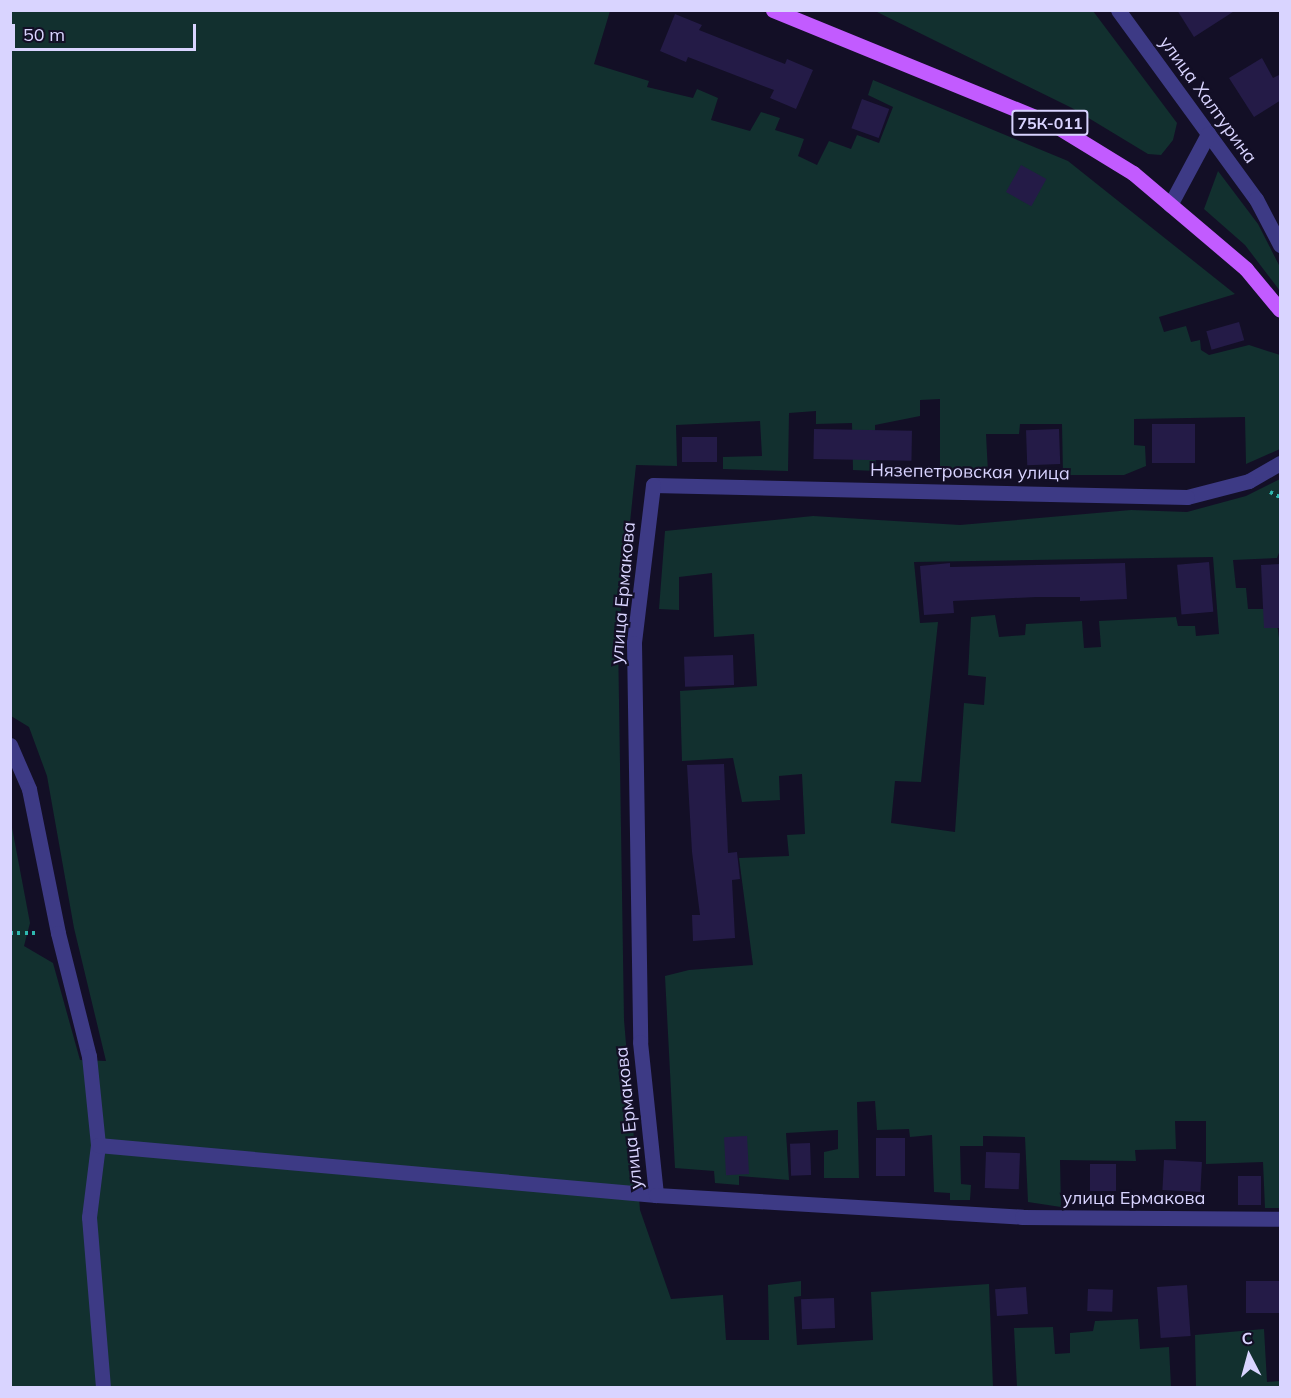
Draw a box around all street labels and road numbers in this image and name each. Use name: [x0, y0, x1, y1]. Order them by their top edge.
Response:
street label: улица Халтурина: [1155, 32, 1261, 168]
road number: 75К-011: [1011, 110, 1089, 136]
street label: Нязепетровская улица: [870, 459, 1070, 485]
street label: улица Ермакова: [606, 521, 640, 665]
street label: улица Ермакова: [611, 1046, 647, 1190]
street label: улица Ермакова: [1063, 1187, 1205, 1209]

